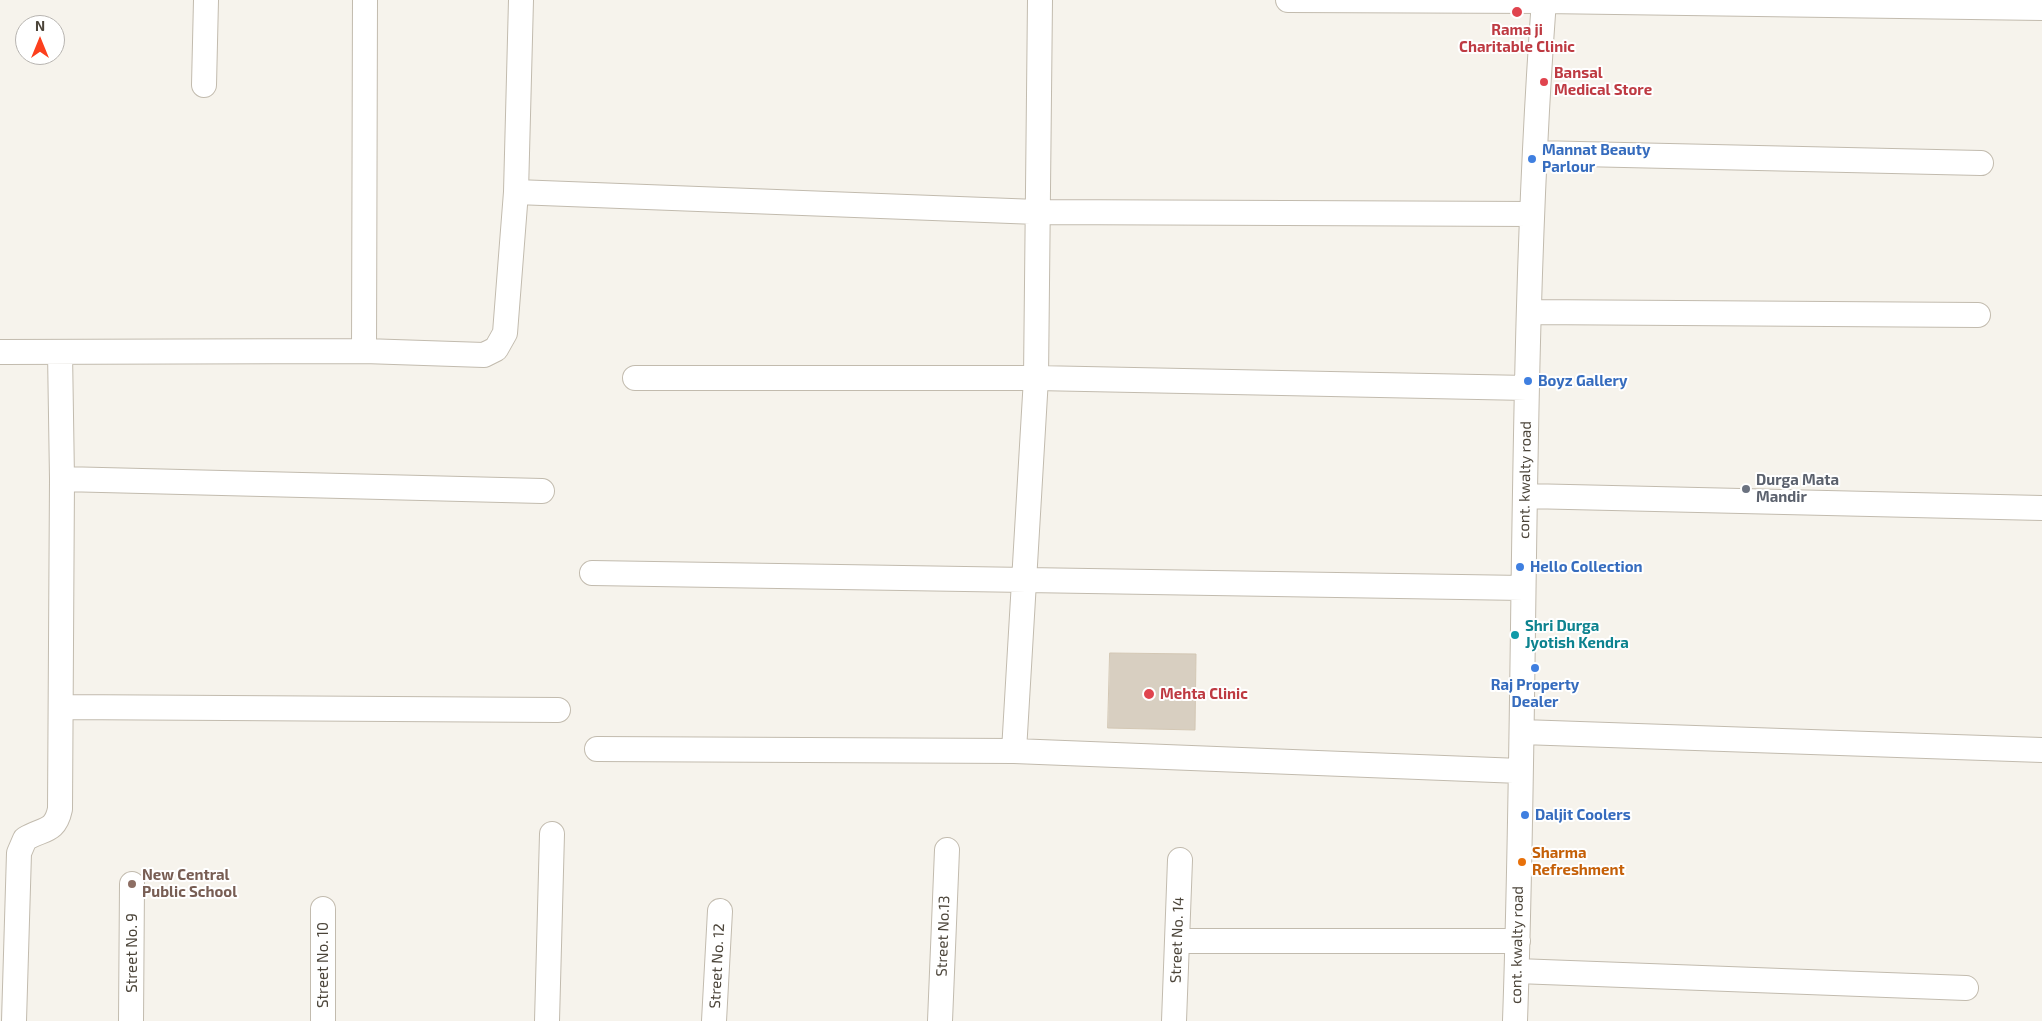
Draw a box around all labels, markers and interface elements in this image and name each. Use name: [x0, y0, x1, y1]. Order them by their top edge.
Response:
marker: Rama ji Charitable Clinic: [1510, 5, 1524, 19]
north arrow: [15, 15, 65, 65]
text: N: [35, 17, 45, 34]
place label: Rama ji Charitable Clinic: [1459, 21, 1575, 56]
place label: Bansal Medical Store: [1554, 64, 1652, 99]
marker: Bansal Medical Store: [1538, 76, 1550, 88]
place label: Mannat Beauty Parlour: [1542, 141, 1650, 176]
marker: Mannat Beauty Parlour: [1526, 153, 1538, 165]
place label: Boyz Gallery: [1538, 372, 1627, 390]
marker: Boyz Gallery: [1522, 375, 1534, 387]
street label: cont. kwalty road: [1515, 421, 1535, 539]
place label: Durga Mata Mandir: [1756, 471, 1839, 506]
marker: Durga Mata Mandir: [1740, 483, 1752, 495]
place label: Hello Collection: [1530, 558, 1643, 576]
marker: Hello Collection: [1514, 561, 1526, 573]
place label: Shri Durga Jyotish Kendra: [1525, 617, 1629, 652]
marker: Shri Durga Jyotish Kendra: [1509, 629, 1521, 641]
marker: Raj Property Dealer: [1529, 662, 1541, 674]
place label: Raj Property Dealer: [1491, 676, 1579, 711]
place label: Mehta Clinic: [1160, 685, 1248, 703]
marker: Mehta Clinic: [1142, 687, 1156, 701]
place label: Daljit Coolers: [1535, 806, 1631, 824]
marker: Daljit Coolers: [1519, 809, 1531, 821]
place label: Sharma Refreshment: [1532, 844, 1625, 879]
marker: Sharma Refreshment: [1516, 856, 1528, 868]
place label: New Central Public School: [142, 866, 237, 901]
marker: New Central Public School: [126, 878, 138, 890]
street label: cont. kwalty road: [1507, 886, 1527, 1004]
street label: Street No.13: [933, 895, 953, 977]
street label: Street No. 14: [1167, 897, 1187, 983]
street label: Street No. 9: [123, 913, 141, 993]
street label: Street No. 10: [314, 922, 332, 1008]
street label: Street No. 12: [706, 923, 728, 1009]

